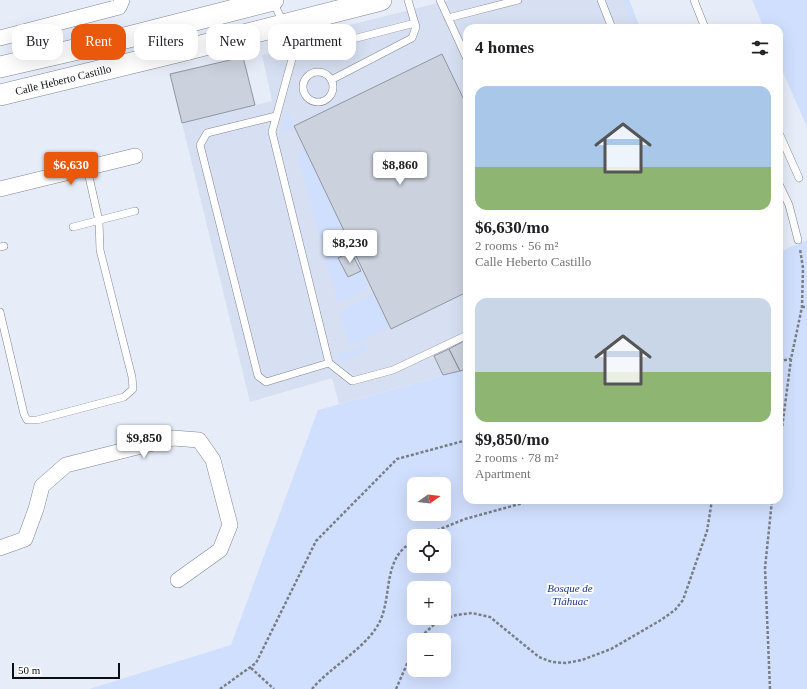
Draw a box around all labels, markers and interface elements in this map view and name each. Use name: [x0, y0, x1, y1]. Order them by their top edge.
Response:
chip: Buy: [12, 24, 63, 60]
chip: Rent: [71, 24, 126, 60]
chip: Filters: [134, 24, 198, 60]
chip: New: [206, 24, 260, 60]
chip: Apartment: [268, 24, 356, 60]
icon: filters: [749, 37, 771, 59]
text: 4 homes: [475, 38, 534, 57]
street label: Calle Heberto Castillo: [14, 62, 113, 97]
icon: home: [587, 112, 659, 184]
pin: $6,630: [38, 152, 104, 186]
pin: $8,860: [367, 152, 433, 186]
text: $6,630: [53, 157, 89, 172]
text: $8,860: [382, 157, 418, 172]
text: $6,630/mo: [475, 218, 549, 237]
pin: $8,230: [317, 230, 383, 264]
text: $8,230: [332, 235, 368, 250]
text: 2 rooms · 56 m²: [475, 238, 558, 253]
text: Calle Heberto Castillo: [475, 254, 591, 269]
icon: home: [587, 324, 659, 396]
pin: $9,850: [111, 425, 177, 459]
text: $9,850: [126, 430, 162, 445]
text: $9,850/mo: [475, 430, 549, 449]
text: 2 rooms · 78 m²: [475, 450, 558, 465]
text: Apartment: [475, 466, 531, 481]
north arrow: [407, 477, 451, 521]
map controls: [407, 477, 451, 677]
button: locate: [407, 529, 451, 573]
button: +: [407, 581, 451, 625]
park label: Bosque de Tláhuac: [547, 582, 593, 607]
button: −: [407, 633, 451, 677]
scale bar: [12, 661, 120, 680]
text: 50 m: [18, 664, 40, 676]

